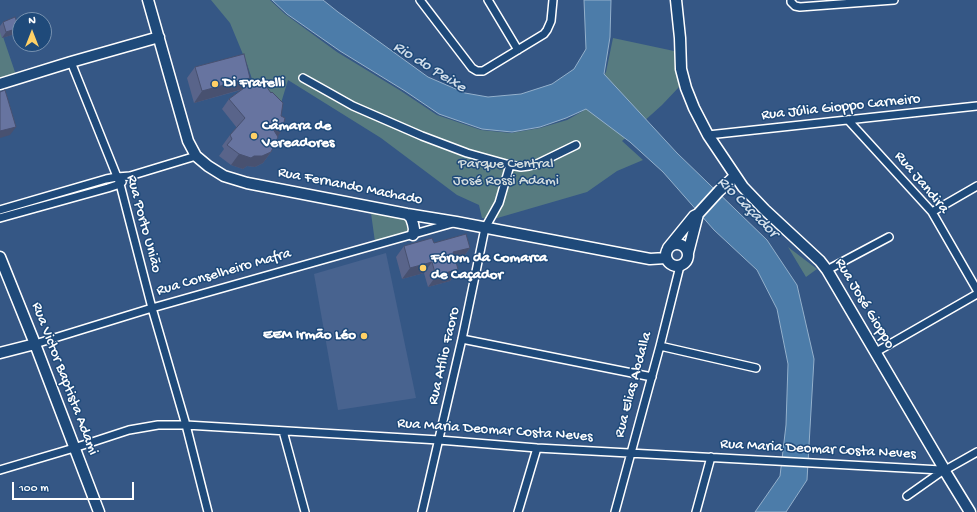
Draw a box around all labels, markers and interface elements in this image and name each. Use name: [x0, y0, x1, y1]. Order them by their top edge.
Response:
north arrow: [12, 12, 52, 52]
text: N: [28, 15, 36, 27]
water label: Rio do Peixe: [389, 38, 469, 98]
place label: Di Fratelli: [223, 75, 285, 93]
marker: Di Fratelli: [210, 79, 220, 89]
street label: Rua Júlia Gioppo Carneiro: [761, 91, 921, 125]
place label: Câmara de Vereadores: [262, 118, 335, 153]
marker: Câmara de Vereadores: [249, 131, 259, 141]
street label: Rua Jandira: [890, 148, 952, 218]
park label: Parque Central José Rossi Adami: [453, 156, 559, 191]
street label: Rua Fernando Machado: [276, 164, 424, 210]
street label: Rua Porto União: [121, 173, 165, 275]
water label: Rio Caçador: [712, 173, 782, 243]
street label: Rua Conselheiro Mafra: [155, 245, 293, 301]
place label: Fórum da Comarca de Caçador: [431, 250, 547, 285]
street label: Rua José Gioppo: [830, 255, 898, 353]
marker: Fórum da Comarca de Caçador: [418, 263, 428, 273]
street label: Rua Victor Baptista Adami: [27, 300, 101, 458]
street label: Rua Atílio Faoro: [425, 305, 465, 407]
place label: EEM Irmão Léo: [263, 327, 356, 345]
street label: Rua Elias Abdalla: [611, 330, 657, 440]
marker: EEM Irmão Léo: [359, 331, 369, 341]
street label: Rua Maria Deomar Costa Neves: [397, 415, 593, 447]
street label: Rua Maria Deomar Costa Neves: [720, 436, 916, 464]
scale bar: [14, 474, 136, 500]
text: 100 m: [19, 482, 49, 496]

